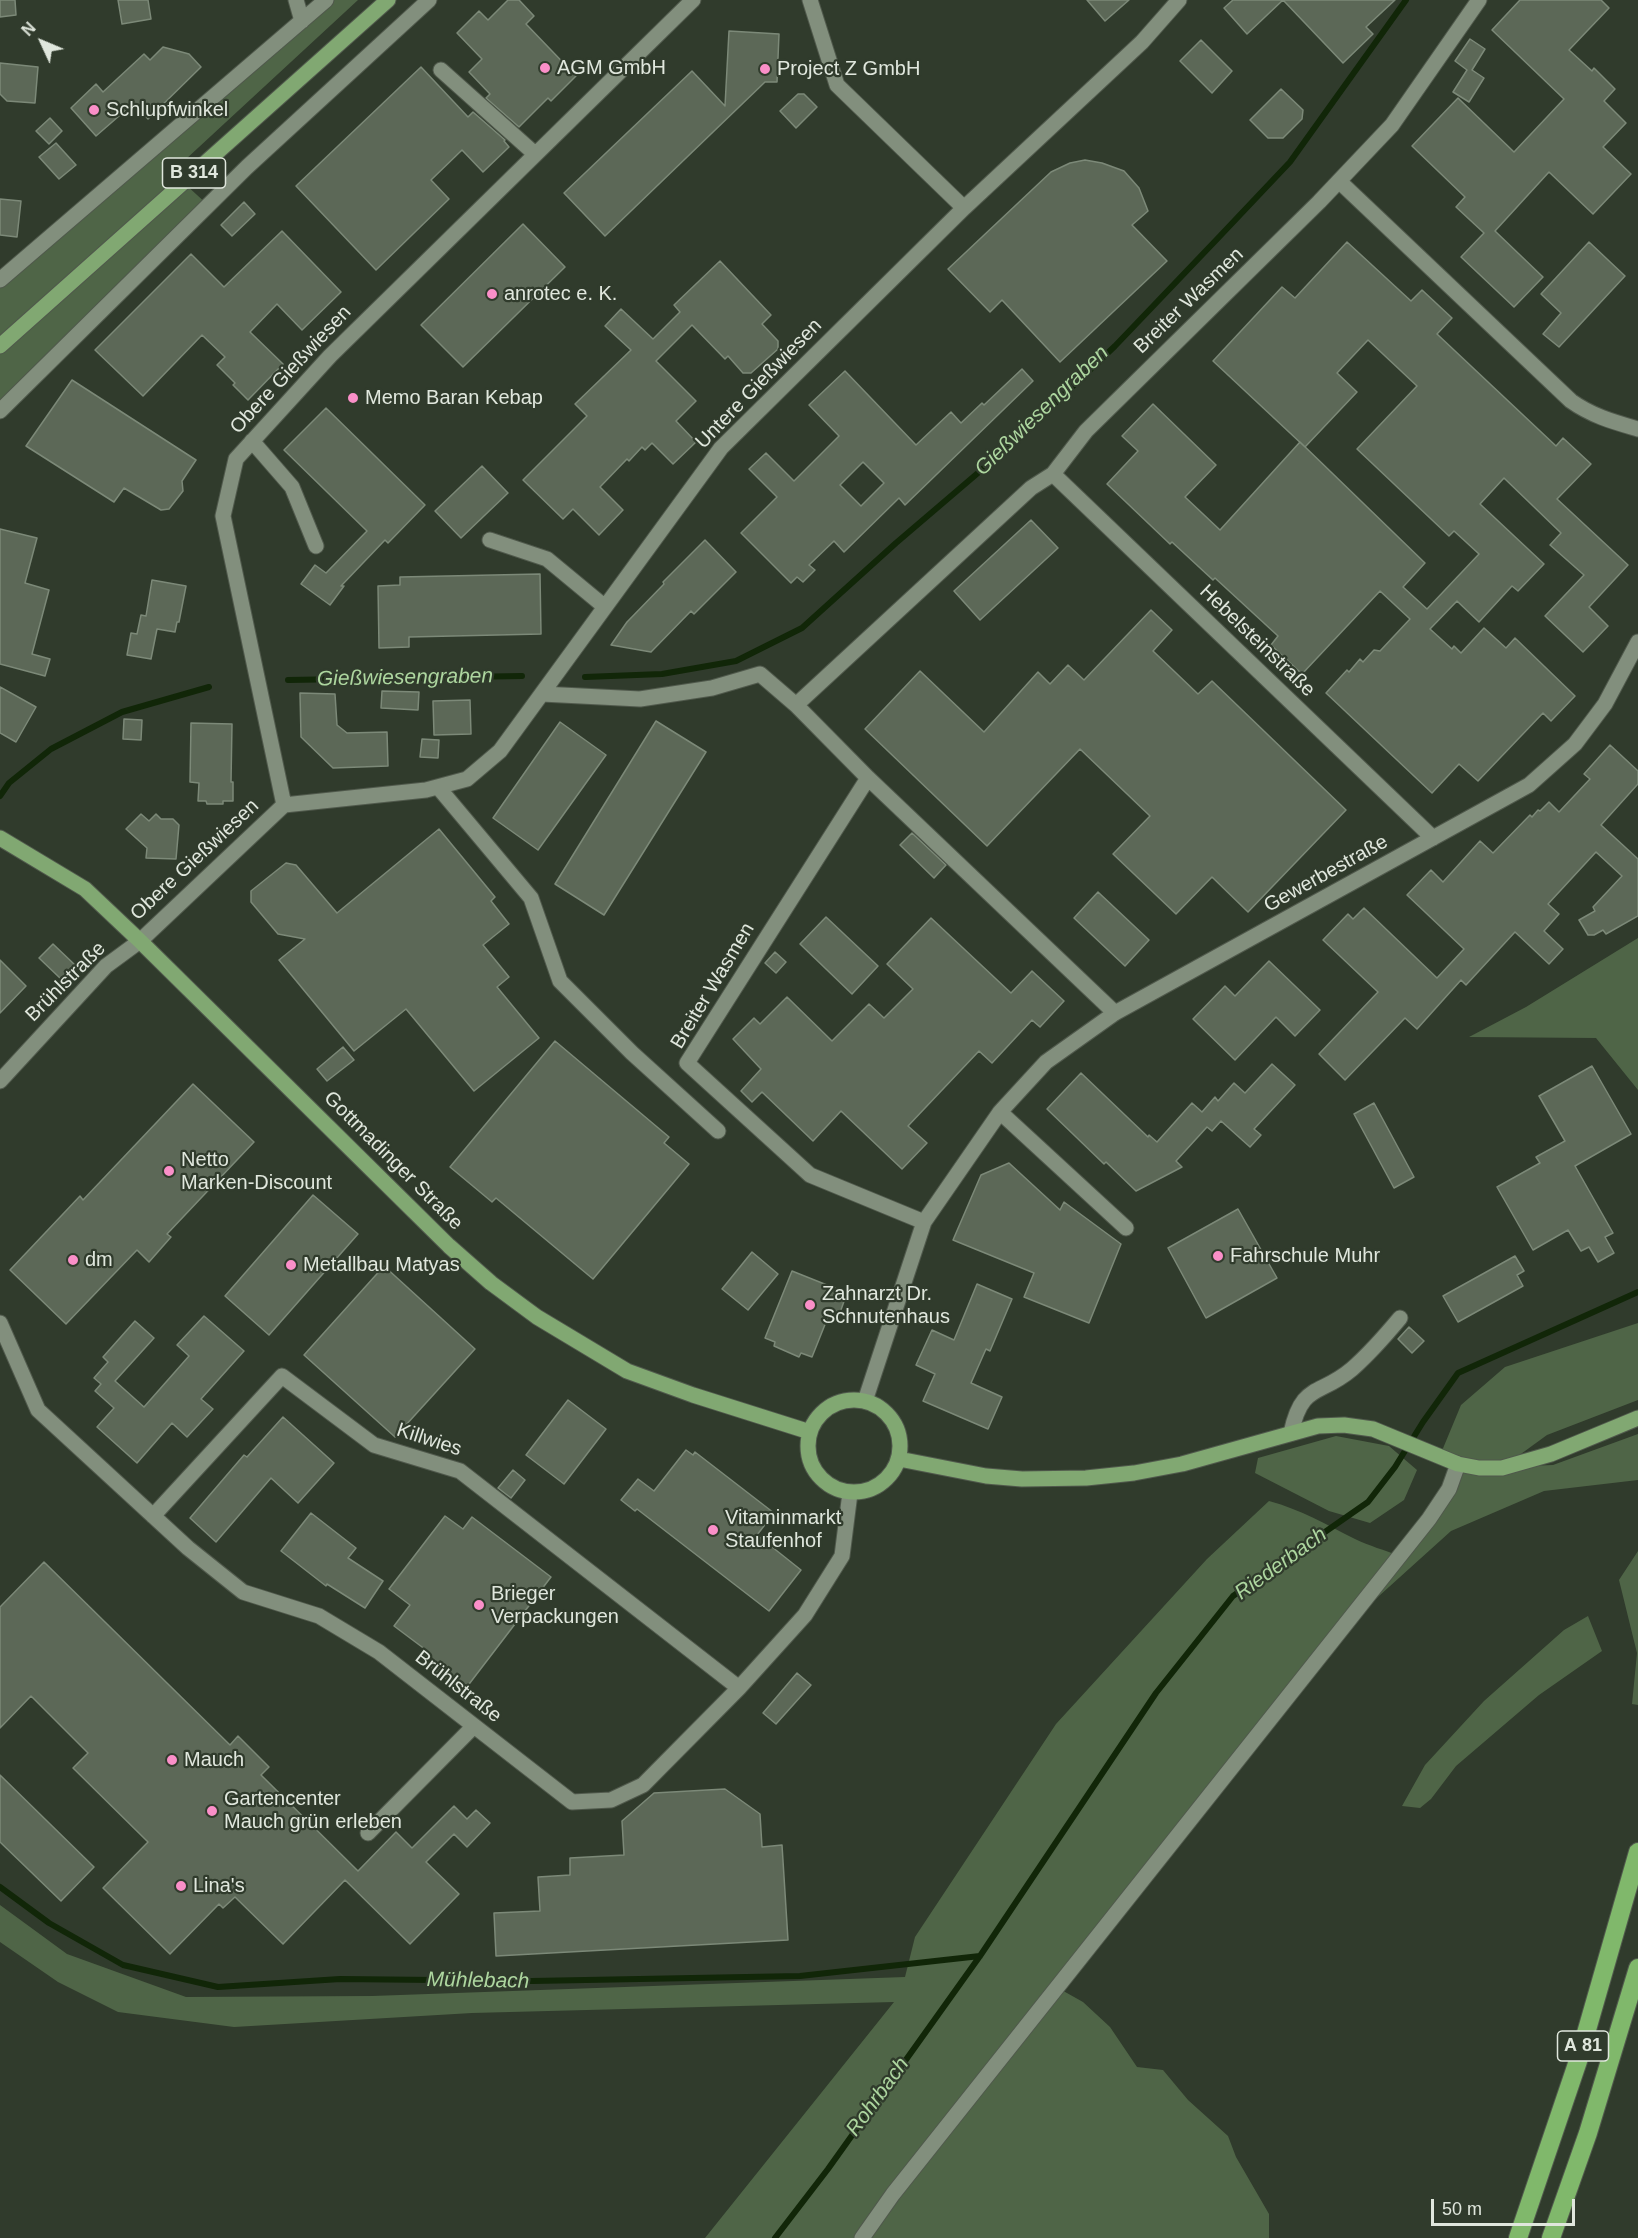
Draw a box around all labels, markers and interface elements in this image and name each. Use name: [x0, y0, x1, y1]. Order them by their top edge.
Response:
north arrow: [12, 12, 72, 72]
text: N: [19, 19, 39, 39]
place label: AGM GmbH: [557, 56, 666, 80]
place label: Project Z GmbH: [777, 57, 920, 81]
marker: AGM GmbH: [538, 61, 552, 75]
marker: Project Z GmbH: [758, 62, 772, 76]
place label: Schlupfwinkel: [106, 98, 228, 122]
marker: Schlupfwinkel: [87, 103, 101, 117]
road number: B 314: [162, 158, 226, 188]
street label: Breiter Wasmen: [1129, 243, 1249, 359]
place label: anrotec e. K.: [504, 282, 617, 306]
marker: anrotec e. K.: [485, 287, 499, 301]
street label: Obere Gießwiesen: [225, 301, 357, 439]
street label: Untere Gießwiesen: [691, 314, 827, 454]
water label: Gießwiesengraben: [970, 341, 1114, 481]
place label: Memo Baran Kebap: [365, 386, 543, 410]
marker: Memo Baran Kebap: [346, 391, 360, 405]
street label: Hebelsteinstraße: [1194, 580, 1320, 702]
water label: Gießwiesengraben: [317, 664, 493, 692]
street label: Obere Gießwiesen: [126, 794, 264, 926]
street label: Gewerbestraße: [1260, 830, 1392, 918]
street label: Breiter Wasmen: [666, 919, 760, 1053]
street label: Brühlstraße: [21, 937, 111, 1027]
street label: Gottmadinger Straße: [318, 1086, 468, 1236]
place label: Netto Marken-Discount: [181, 1148, 332, 1195]
marker: Netto Marken-Discount: [162, 1164, 176, 1178]
place label: Fahrschule Muhr: [1230, 1244, 1380, 1268]
place label: dm: [85, 1248, 113, 1272]
marker: Fahrschule Muhr: [1211, 1249, 1225, 1263]
marker: dm: [66, 1253, 80, 1267]
place label: Metallbau Matyas: [303, 1253, 460, 1277]
marker: Metallbau Matyas: [284, 1258, 298, 1272]
place label: Zahnarzt Dr. Schnutenhaus: [822, 1282, 950, 1329]
marker: Zahnarzt Dr. Schnutenhaus: [803, 1298, 817, 1312]
street label: Killwies: [394, 1418, 464, 1462]
place label: Vitaminmarkt Staufenhof: [725, 1506, 841, 1553]
water label: Riederbach: [1230, 1522, 1332, 1606]
marker: Vitaminmarkt Staufenhof: [706, 1523, 720, 1537]
place label: Brieger Verpackungen: [491, 1582, 619, 1629]
marker: Brieger Verpackungen: [472, 1598, 486, 1612]
street label: Brühlstraße: [410, 1646, 506, 1728]
place label: Mauch: [184, 1748, 244, 1772]
marker: Mauch: [165, 1753, 179, 1767]
place label: Gartencenter Mauch grün erleben: [224, 1787, 402, 1834]
marker: Gartencenter Mauch grün erleben: [205, 1804, 219, 1818]
place label: Lina's: [193, 1874, 245, 1898]
marker: Lina's: [174, 1879, 188, 1893]
water label: Mühlebach: [426, 1968, 530, 1994]
road number: A 81: [1558, 2031, 1608, 2061]
water label: Rohrbach: [841, 2053, 915, 2141]
scale bar: [1434, 2187, 1578, 2225]
text: 50 m: [1442, 2199, 1482, 2219]

